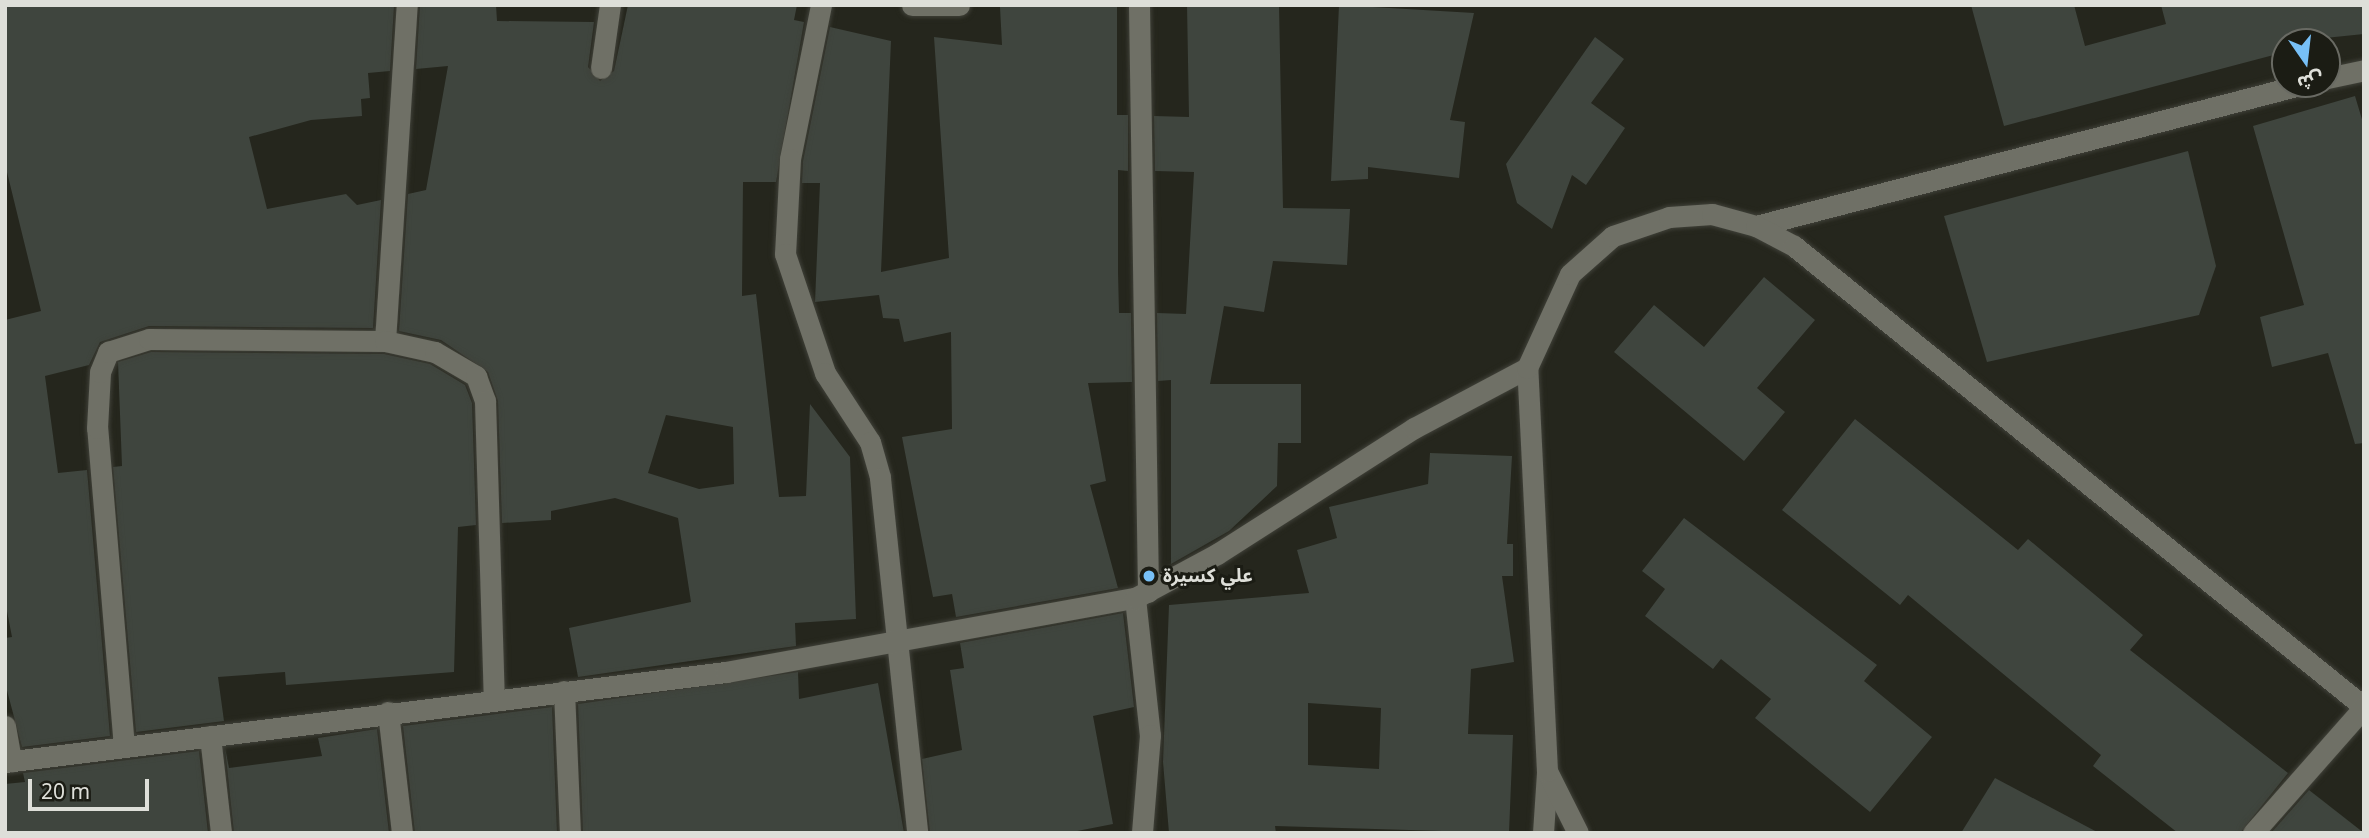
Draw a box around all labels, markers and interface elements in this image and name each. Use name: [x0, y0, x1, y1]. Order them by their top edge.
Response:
north arrow: [2271, 28, 2341, 98]
text: ش: [2295, 66, 2326, 97]
place label: علي كسيرة: [1163, 565, 1253, 587]
marker: علي كسيرة: [1141, 568, 1157, 584]
scale bar: [32, 764, 152, 808]
text: 20 m: [41, 777, 90, 805]

